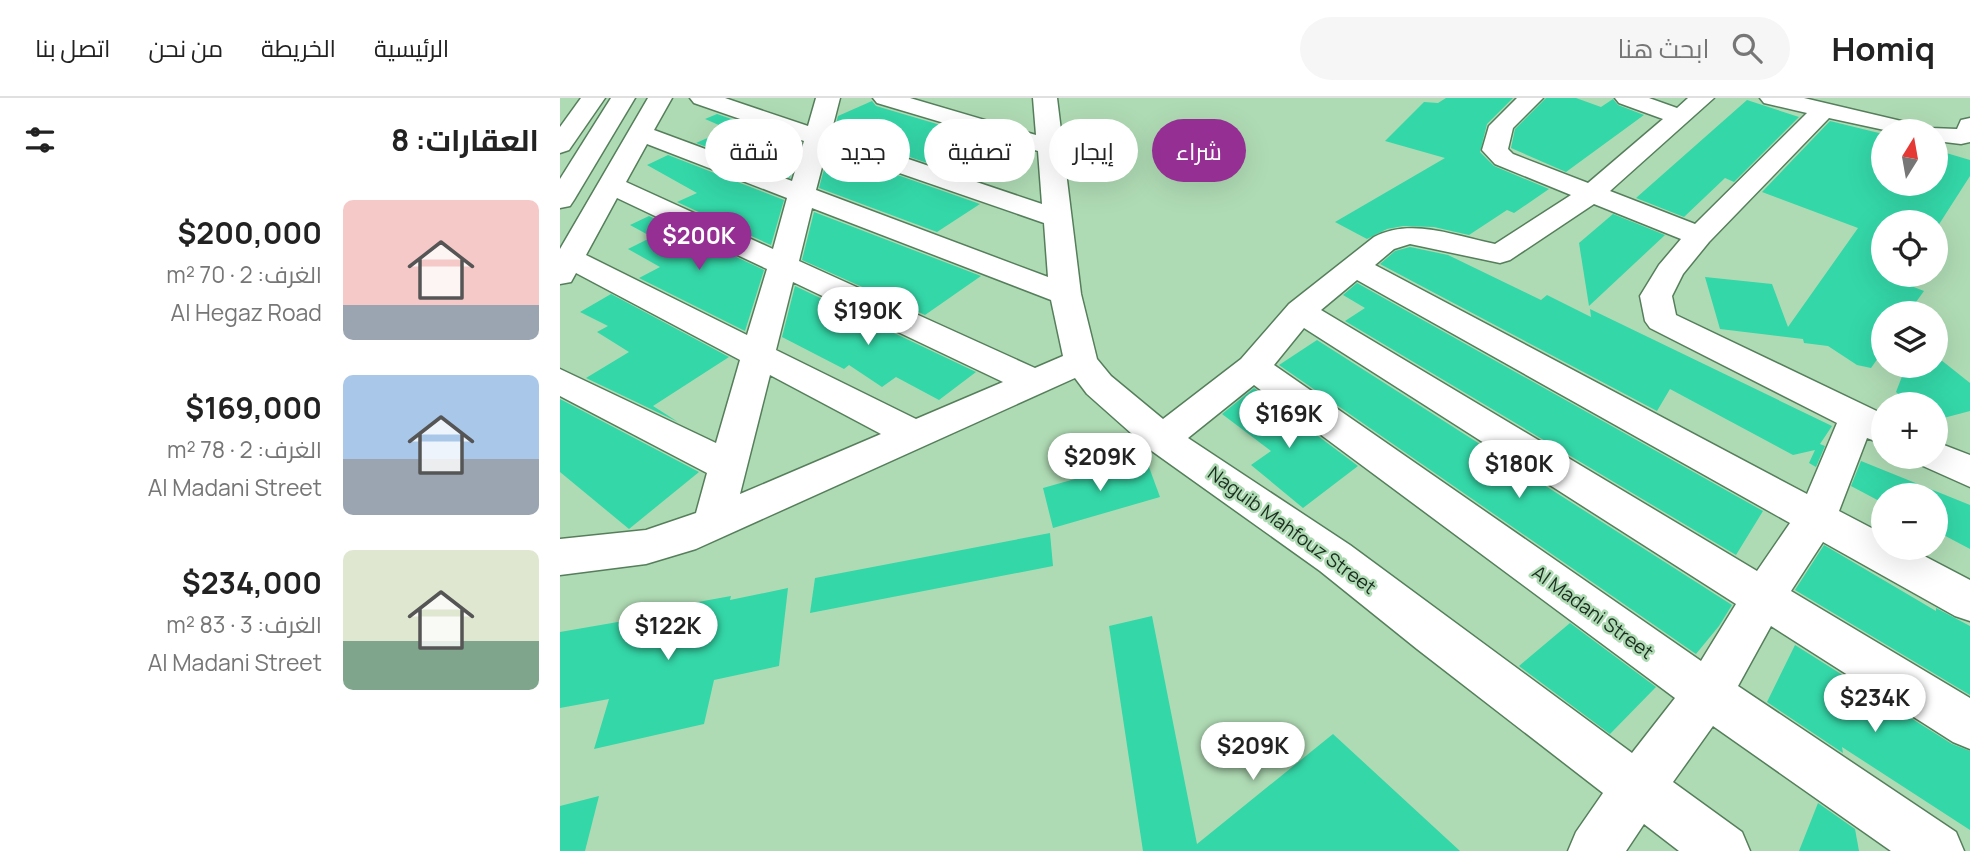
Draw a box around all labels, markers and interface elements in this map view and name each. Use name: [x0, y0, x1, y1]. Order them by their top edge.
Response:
search box: [1300, 17, 1790, 80]
text: Homiq: [1832, 26, 1935, 71]
icon: search: [1728, 29, 1766, 67]
text: ابحث هنا: [1617, 30, 1710, 66]
text: اتصل بنا: [35, 31, 110, 64]
text: من نحن: [148, 31, 223, 64]
text: الخريطة: [261, 31, 336, 64]
text: الرئيسية: [374, 31, 449, 64]
text: العقارات: 8: [391, 119, 539, 160]
chip: شقة: [705, 119, 803, 182]
chip: جديد: [817, 119, 910, 182]
chip: تصفية: [924, 119, 1035, 182]
chip: إيجار: [1049, 119, 1138, 182]
chip: شراء: [1152, 119, 1246, 182]
north arrow: [1871, 119, 1948, 196]
map controls: [1871, 119, 1948, 560]
icon: filters: [21, 121, 59, 159]
button: locate: [1871, 210, 1948, 287]
text: $200,000: [177, 212, 322, 253]
pin: $200K: [650, 212, 748, 272]
text: $200K: [662, 219, 736, 251]
icon: home: [399, 228, 483, 312]
text: الغرف: 2 · 70 m²: [166, 258, 322, 290]
pin: $190K: [819, 288, 917, 347]
text: $190K: [834, 294, 902, 326]
text: Al Hegaz Road: [171, 296, 322, 328]
button: layers: [1871, 301, 1948, 378]
text: $169,000: [185, 387, 322, 428]
pin: $169K: [1240, 390, 1338, 450]
button: +: [1871, 392, 1948, 469]
text: $169K: [1255, 397, 1323, 429]
icon: home: [399, 403, 483, 487]
text: الغرف: 2 · 78 m²: [167, 433, 322, 465]
pin: $209K: [1051, 434, 1149, 493]
text: $209K: [1064, 440, 1136, 472]
pin: $180K: [1470, 440, 1568, 500]
text: $180K: [1485, 447, 1553, 479]
street label: Naguib Mahfouz Street: [1203, 460, 1381, 600]
text: Al Madani Street: [148, 471, 322, 503]
button: −: [1871, 483, 1948, 560]
street label: Al Madani Street: [1527, 559, 1659, 665]
text: $234,000: [182, 562, 322, 603]
icon: home: [399, 578, 483, 662]
pin: $122K: [619, 602, 717, 662]
text: الغرف: 3 · 83 m²: [166, 608, 322, 640]
text: $122K: [635, 609, 701, 641]
text: Al Madani Street: [148, 646, 322, 678]
pin: $234K: [1826, 674, 1924, 734]
text: $234K: [1840, 681, 1910, 713]
pin: $209K: [1204, 722, 1302, 782]
text: $209K: [1217, 729, 1289, 761]

